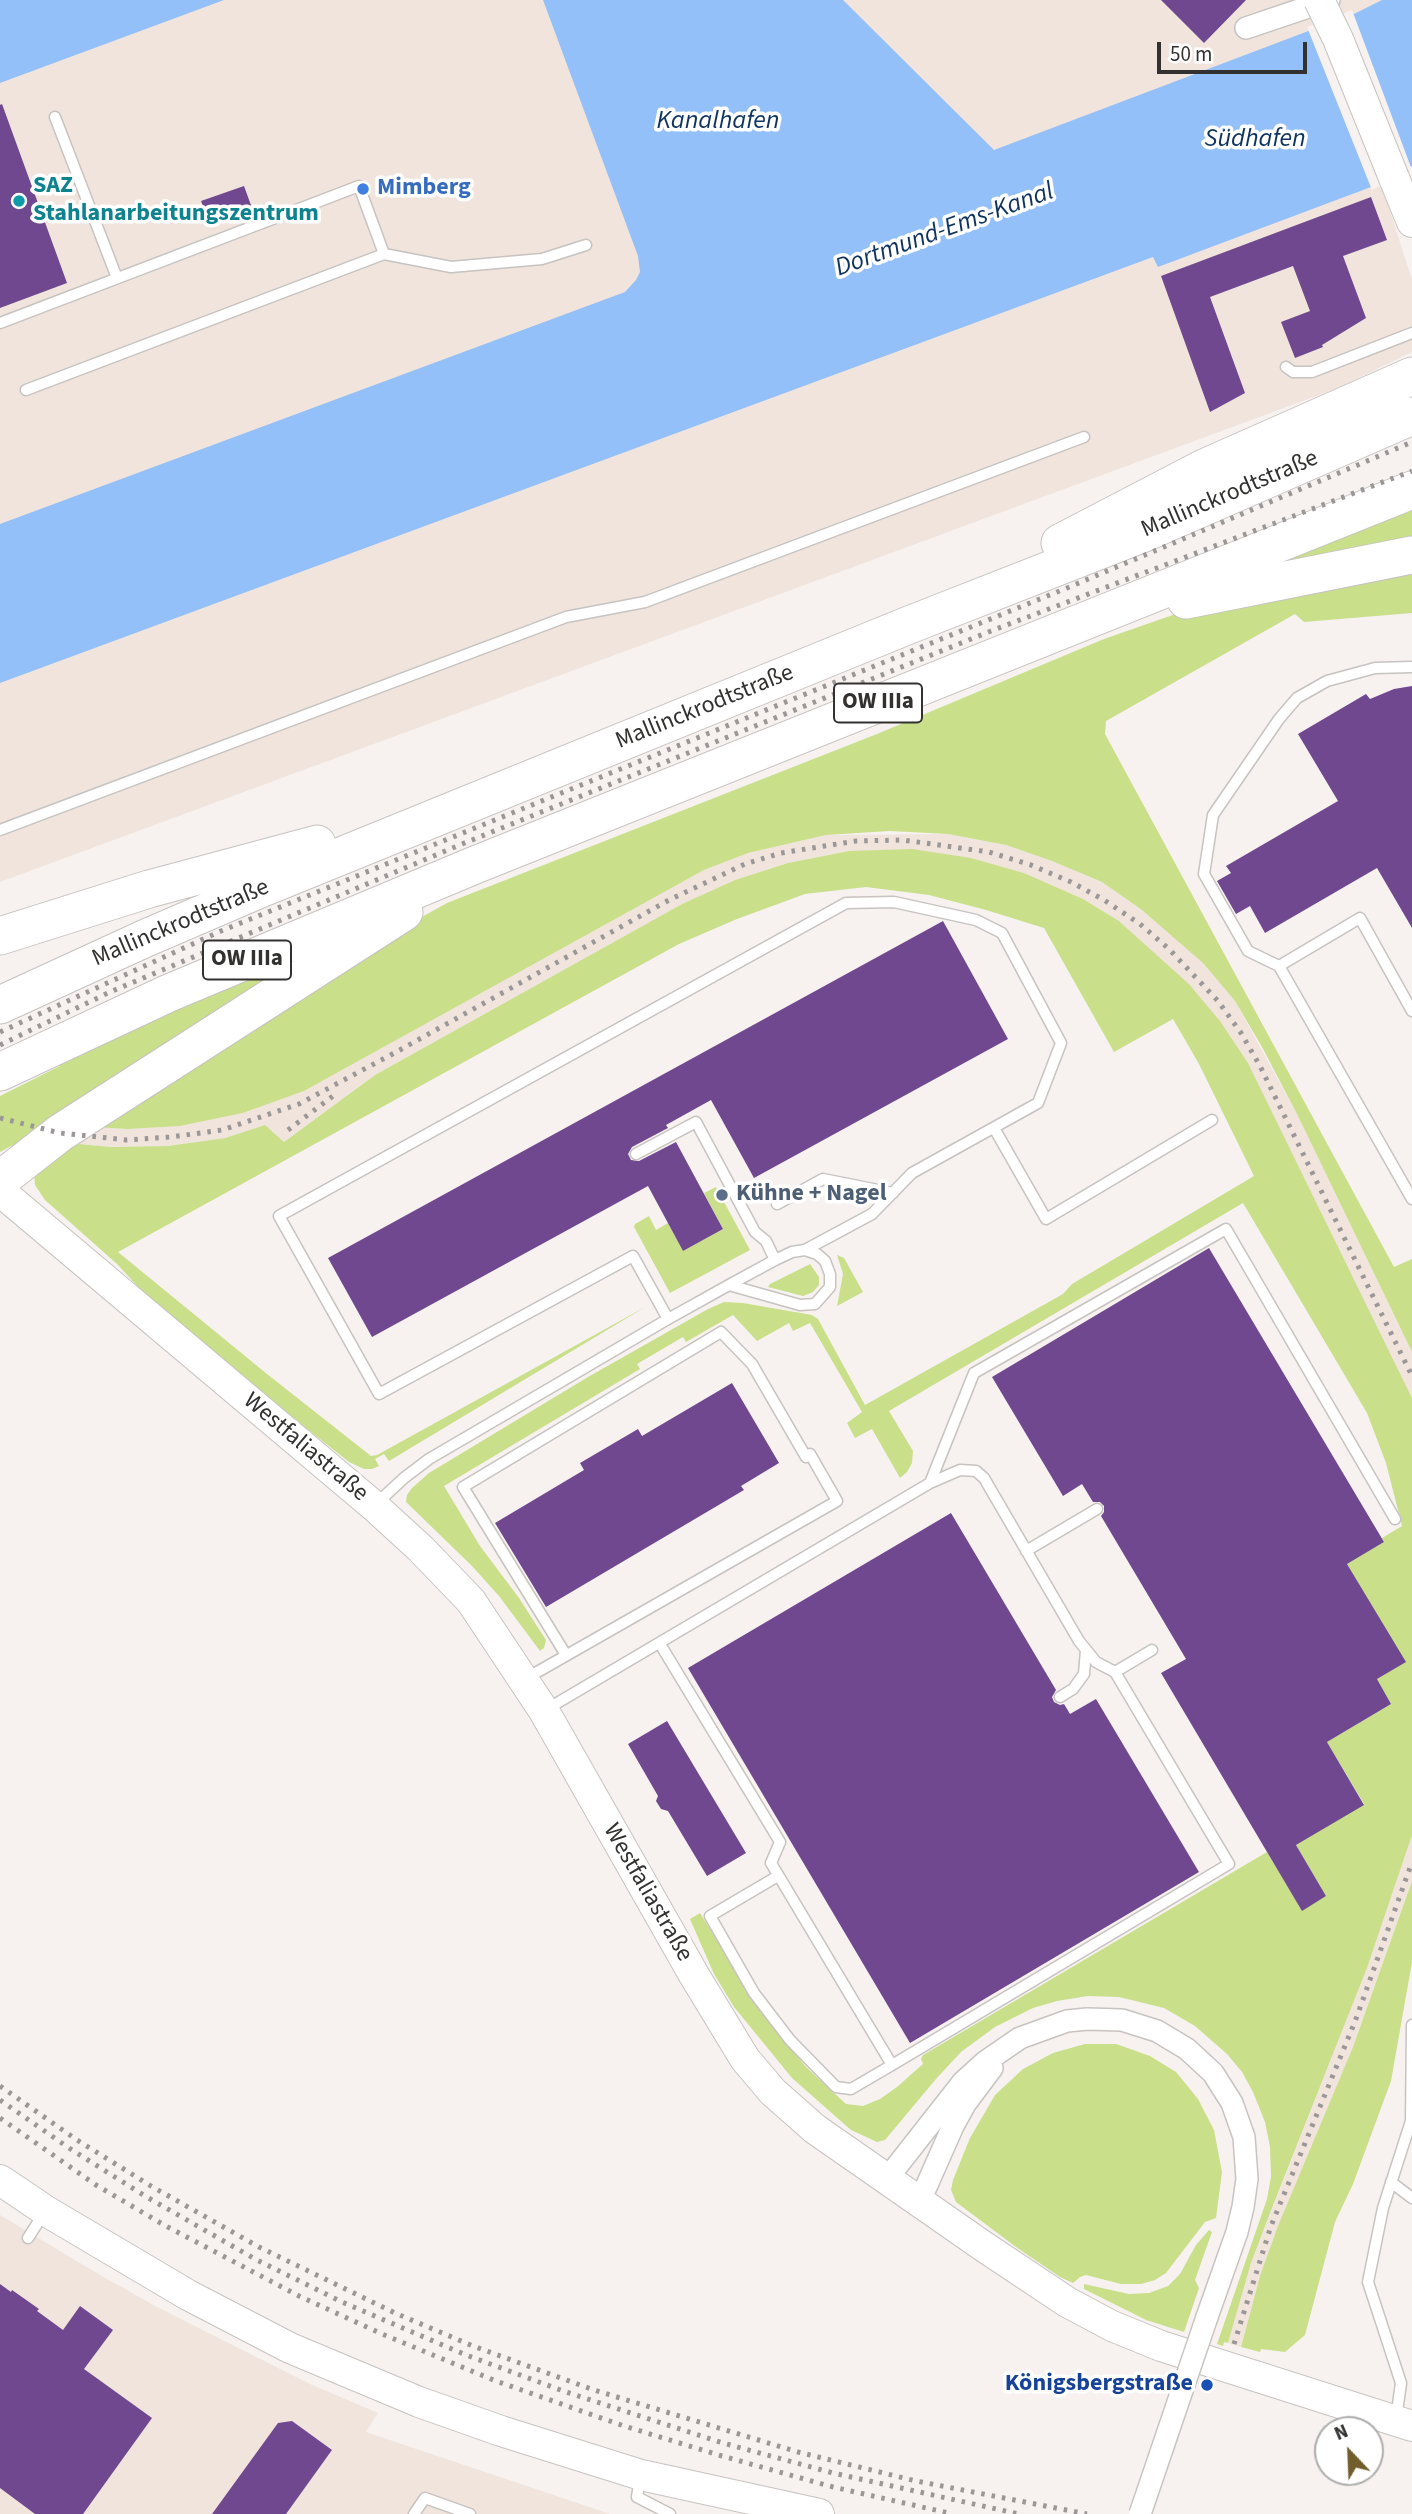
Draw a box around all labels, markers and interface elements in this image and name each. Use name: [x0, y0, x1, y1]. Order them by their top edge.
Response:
scale bar: [1160, 28, 1310, 72]
text: 50 m: [1170, 39, 1212, 69]
water label: Kanalhafen: [657, 106, 779, 138]
water label: Südhafen: [1204, 124, 1306, 156]
place label: SAZ Stahlanarbeitungszentrum: [33, 173, 319, 229]
place label: Mimberg: [377, 175, 471, 203]
water label: Dortmund-Ems-Kanal: [832, 177, 1058, 285]
marker: Mimberg: [355, 181, 371, 197]
marker: SAZ Stahlanarbeitungszentrum: [11, 193, 27, 209]
street label: Mallinckrodtstraße: [1137, 445, 1323, 545]
street label: Mallinckrodtstraße: [612, 659, 798, 757]
road number: OW IIIa: [834, 684, 922, 722]
street label: Mallinckrodtstraße: [88, 874, 274, 974]
road number: OW IIIa: [203, 940, 291, 979]
place label: Kühne + Nagel: [736, 1181, 887, 1209]
marker: Kühne + Nagel: [714, 1187, 730, 1203]
street label: Westfaliastraße: [237, 1387, 373, 1509]
street label: Westfaliastraße: [596, 1819, 698, 1967]
place label: Königsbergstraße: [1005, 2371, 1193, 2399]
marker: Königsbergstraße: [1199, 2377, 1215, 2393]
north arrow: [1314, 2416, 1384, 2486]
text: N: [1330, 2418, 1352, 2448]

